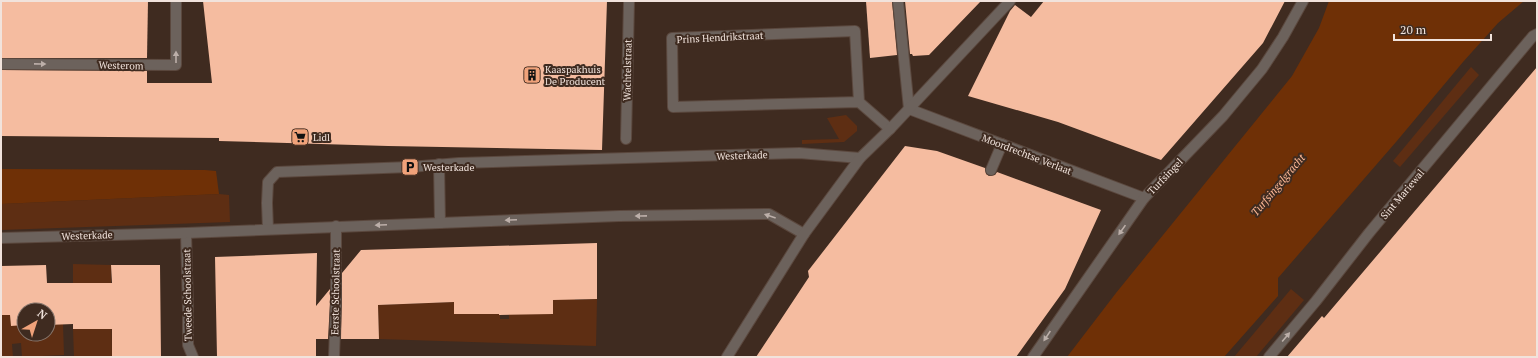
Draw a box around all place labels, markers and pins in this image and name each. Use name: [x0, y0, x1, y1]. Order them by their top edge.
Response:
place label: Kaaspakhuis De Producent: [545, 63, 606, 88]
building icon: Kaaspakhuis De Producent: [522, 65, 542, 85]
supermarket icon: Lidl: [290, 127, 310, 147]
place label: Lidl: [313, 131, 330, 144]
parking icon: Westerkade: [400, 157, 420, 177]
place label: Westerkade: [423, 161, 474, 174]

